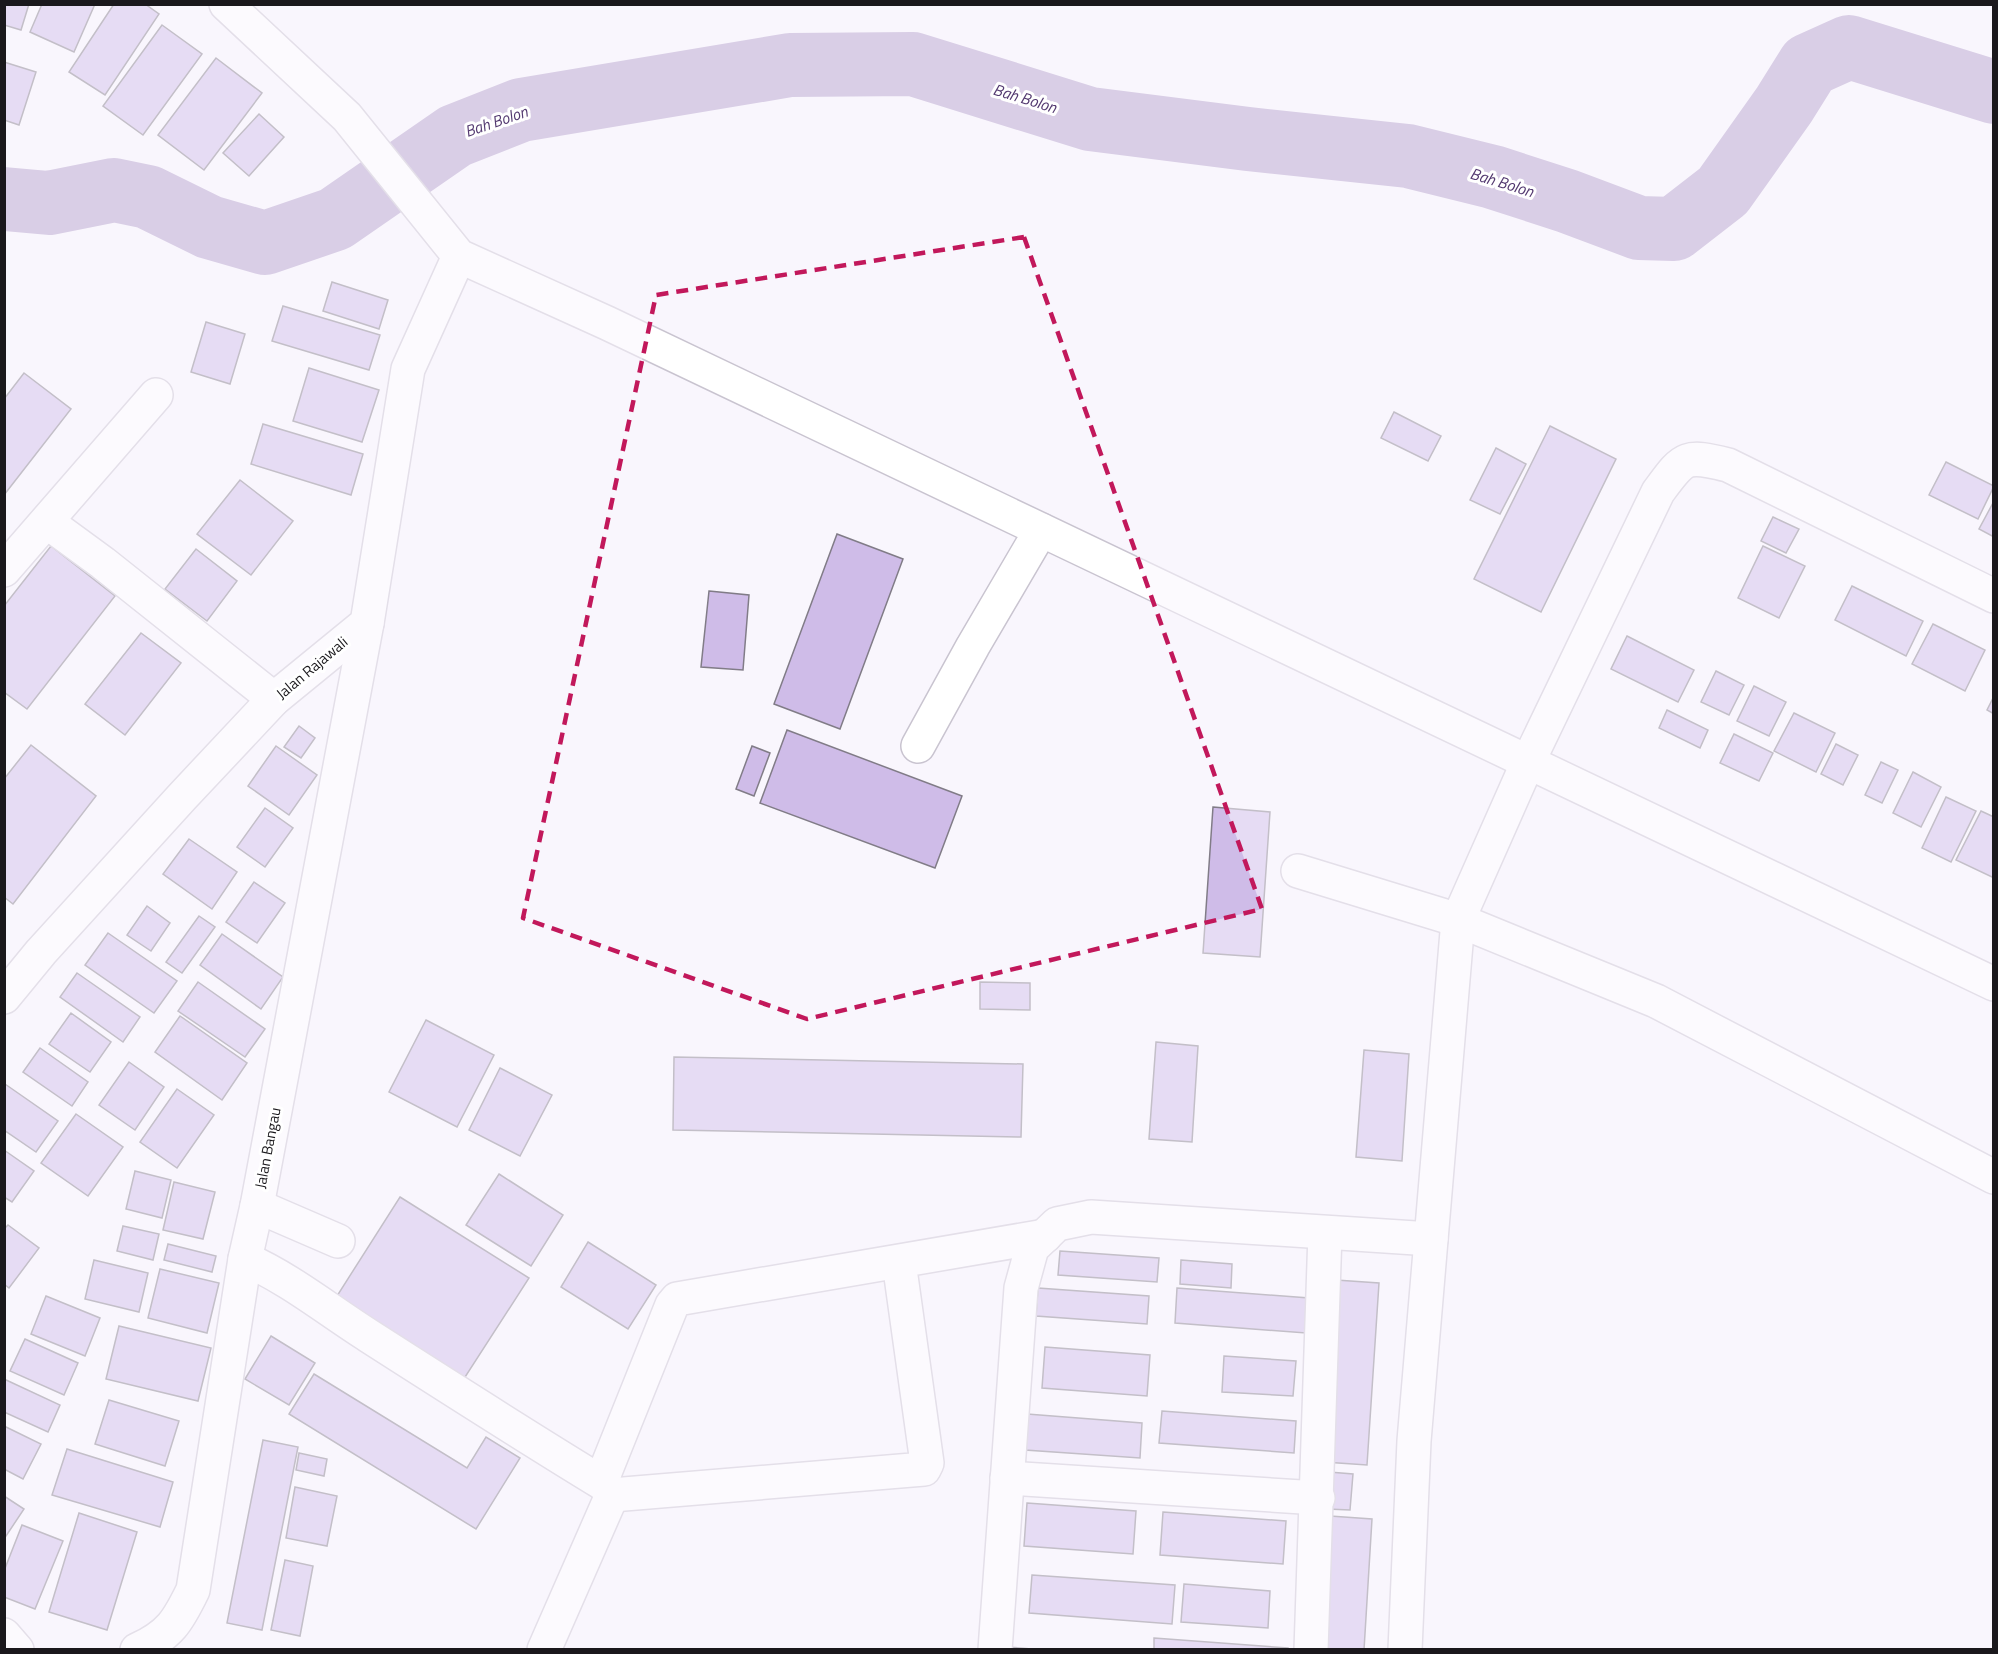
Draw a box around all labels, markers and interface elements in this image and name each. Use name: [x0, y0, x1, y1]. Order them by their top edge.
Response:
water label: Bah Bolon: [990, 77, 1061, 119]
water label: Bah Bolon: [461, 99, 532, 143]
water label: Bah Bolon: [1467, 161, 1538, 203]
street label: Jalan Rajawali: [271, 631, 353, 705]
street label: Jalan Bangau: [248, 1105, 287, 1190]

